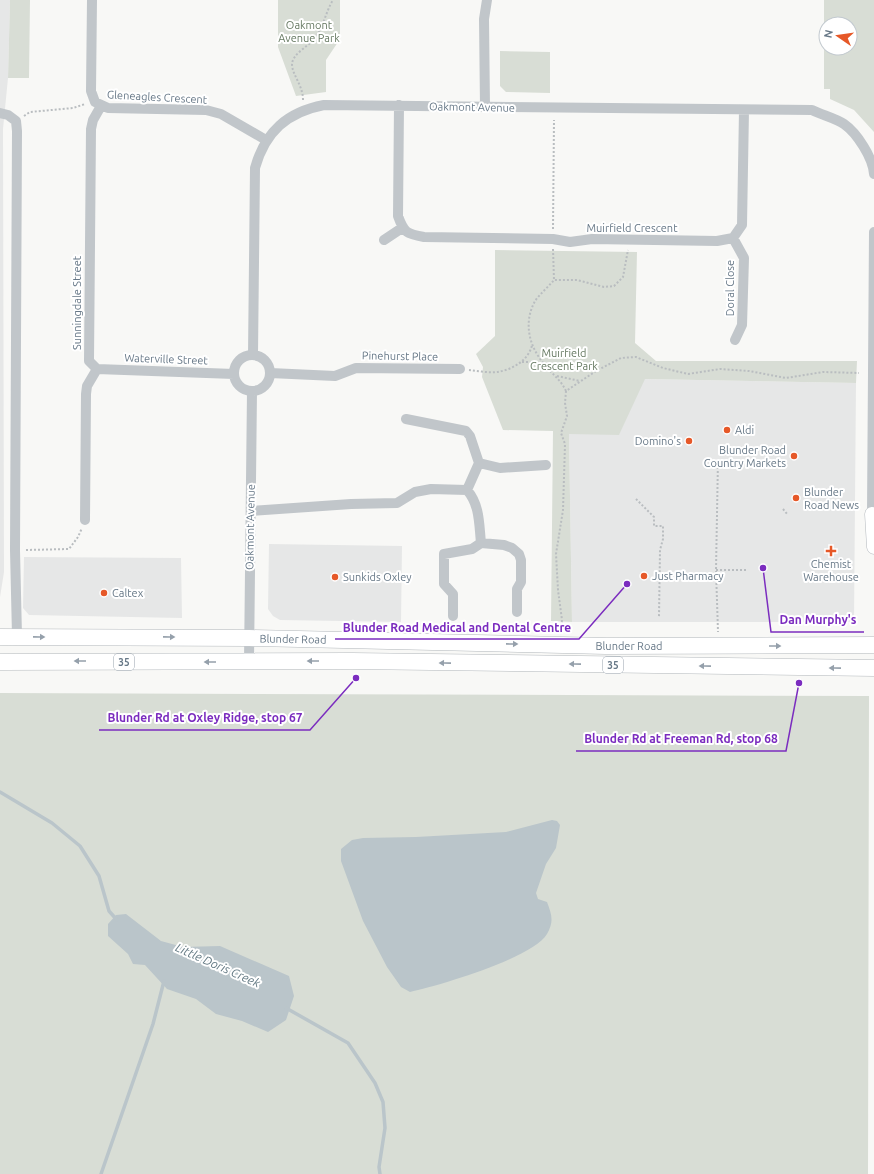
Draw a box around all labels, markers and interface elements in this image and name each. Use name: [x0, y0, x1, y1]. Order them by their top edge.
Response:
north arrow: [818, 16, 858, 56]
park label: Oakmont Avenue Park: [278, 19, 340, 44]
text: N: [821, 28, 835, 39]
street label: Gleneagles Crescent: [107, 88, 208, 106]
street label: Oakmont Avenue: [429, 100, 515, 114]
street label: Muirfield Crescent: [587, 222, 678, 234]
street label: Sunningdale Street: [71, 255, 83, 350]
street label: Doral Close: [724, 260, 736, 316]
park label: Muirfield Crescent Park: [530, 347, 598, 372]
street label: Pinehurst Place: [362, 349, 438, 363]
street label: Waterville Street: [124, 352, 209, 366]
place label: Aldi: [735, 424, 754, 436]
marker: Aldi: [722, 425, 732, 435]
place label: Domino's: [635, 435, 681, 447]
marker: Domino's: [684, 436, 694, 446]
place label: Blunder Road Country Markets: [704, 444, 786, 469]
marker: Blunder Road Country Markets: [789, 451, 799, 461]
street label: Oakmont Avenue: [243, 484, 257, 570]
place label: Blunder Road News: [804, 486, 859, 511]
marker: Blunder Road News: [791, 493, 801, 503]
marker: Chemist Warehouse: [826, 546, 836, 556]
place label: Chemist Warehouse: [803, 558, 859, 583]
place label: Just Pharmacy: [652, 570, 724, 582]
place label: Sunkids Oxley: [343, 571, 412, 583]
marker: Just Pharmacy: [639, 571, 649, 581]
marker: Sunkids Oxley: [330, 572, 340, 582]
place label: Caltex: [112, 587, 144, 599]
marker: Caltex: [99, 588, 109, 598]
callout: Dan Murphy's: [771, 608, 864, 632]
text: Dan Murphy's: [780, 613, 857, 626]
callout: Blunder Road Medical and Dental Centre: [335, 615, 579, 639]
text: Blunder Road Medical and Dental Centre: [343, 621, 571, 634]
street label: Blunder Road: [259, 632, 327, 646]
one-way arrow: [33, 634, 46, 640]
one-way arrow: [163, 634, 176, 640]
street label: Blunder Road: [596, 640, 662, 652]
one-way arrow: [506, 641, 519, 647]
one-way arrow: [769, 643, 782, 649]
road number: 35: [114, 654, 134, 670]
road number: 35: [603, 657, 623, 673]
one-way arrow: [73, 658, 86, 664]
one-way arrow: [307, 658, 319, 665]
one-way arrow: [203, 659, 216, 665]
one-way arrow: [439, 659, 451, 666]
one-way arrow: [568, 661, 581, 667]
one-way arrow: [698, 663, 711, 669]
one-way arrow: [828, 665, 841, 671]
callout: Blunder Rd at Oxley Ridge, stop 67: [99, 706, 310, 730]
text: Blunder Rd at Oxley Ridge, stop 67: [107, 711, 303, 724]
callout: Blunder Rd at Freeman Rd, stop 68: [576, 727, 786, 751]
text: Blunder Rd at Freeman Rd, stop 68: [584, 732, 778, 745]
water label: Little Doris Creek: [174, 941, 263, 990]

